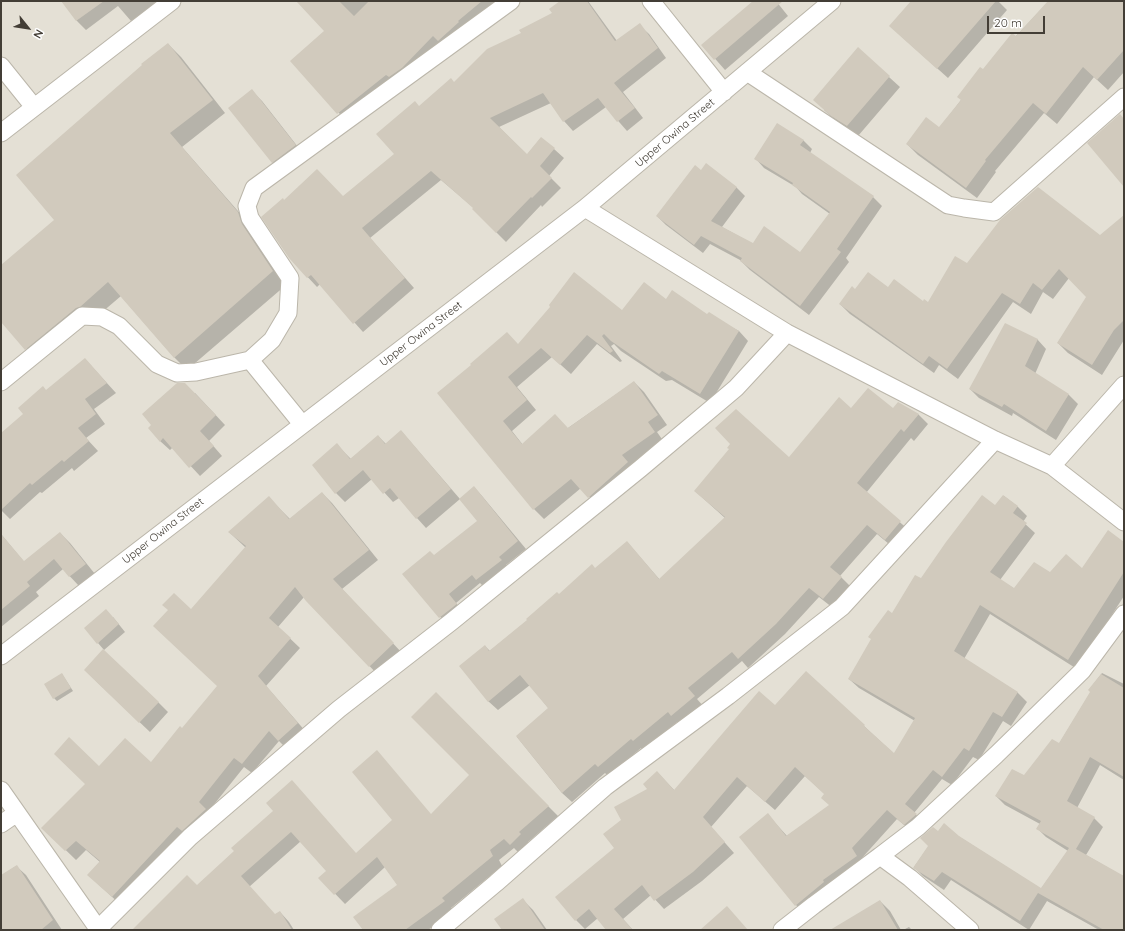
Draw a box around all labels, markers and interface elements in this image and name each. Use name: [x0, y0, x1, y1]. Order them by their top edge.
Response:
north arrow: [8, 8, 48, 48]
scale bar: [989, 8, 1047, 34]
text: 20 m: [994, 15, 1022, 30]
text: N: [30, 27, 46, 41]
street label: Upper Owina Street: [633, 96, 717, 170]
street label: Upper Owina Street: [377, 299, 465, 369]
street label: Upper Owina Street: [120, 495, 206, 567]

